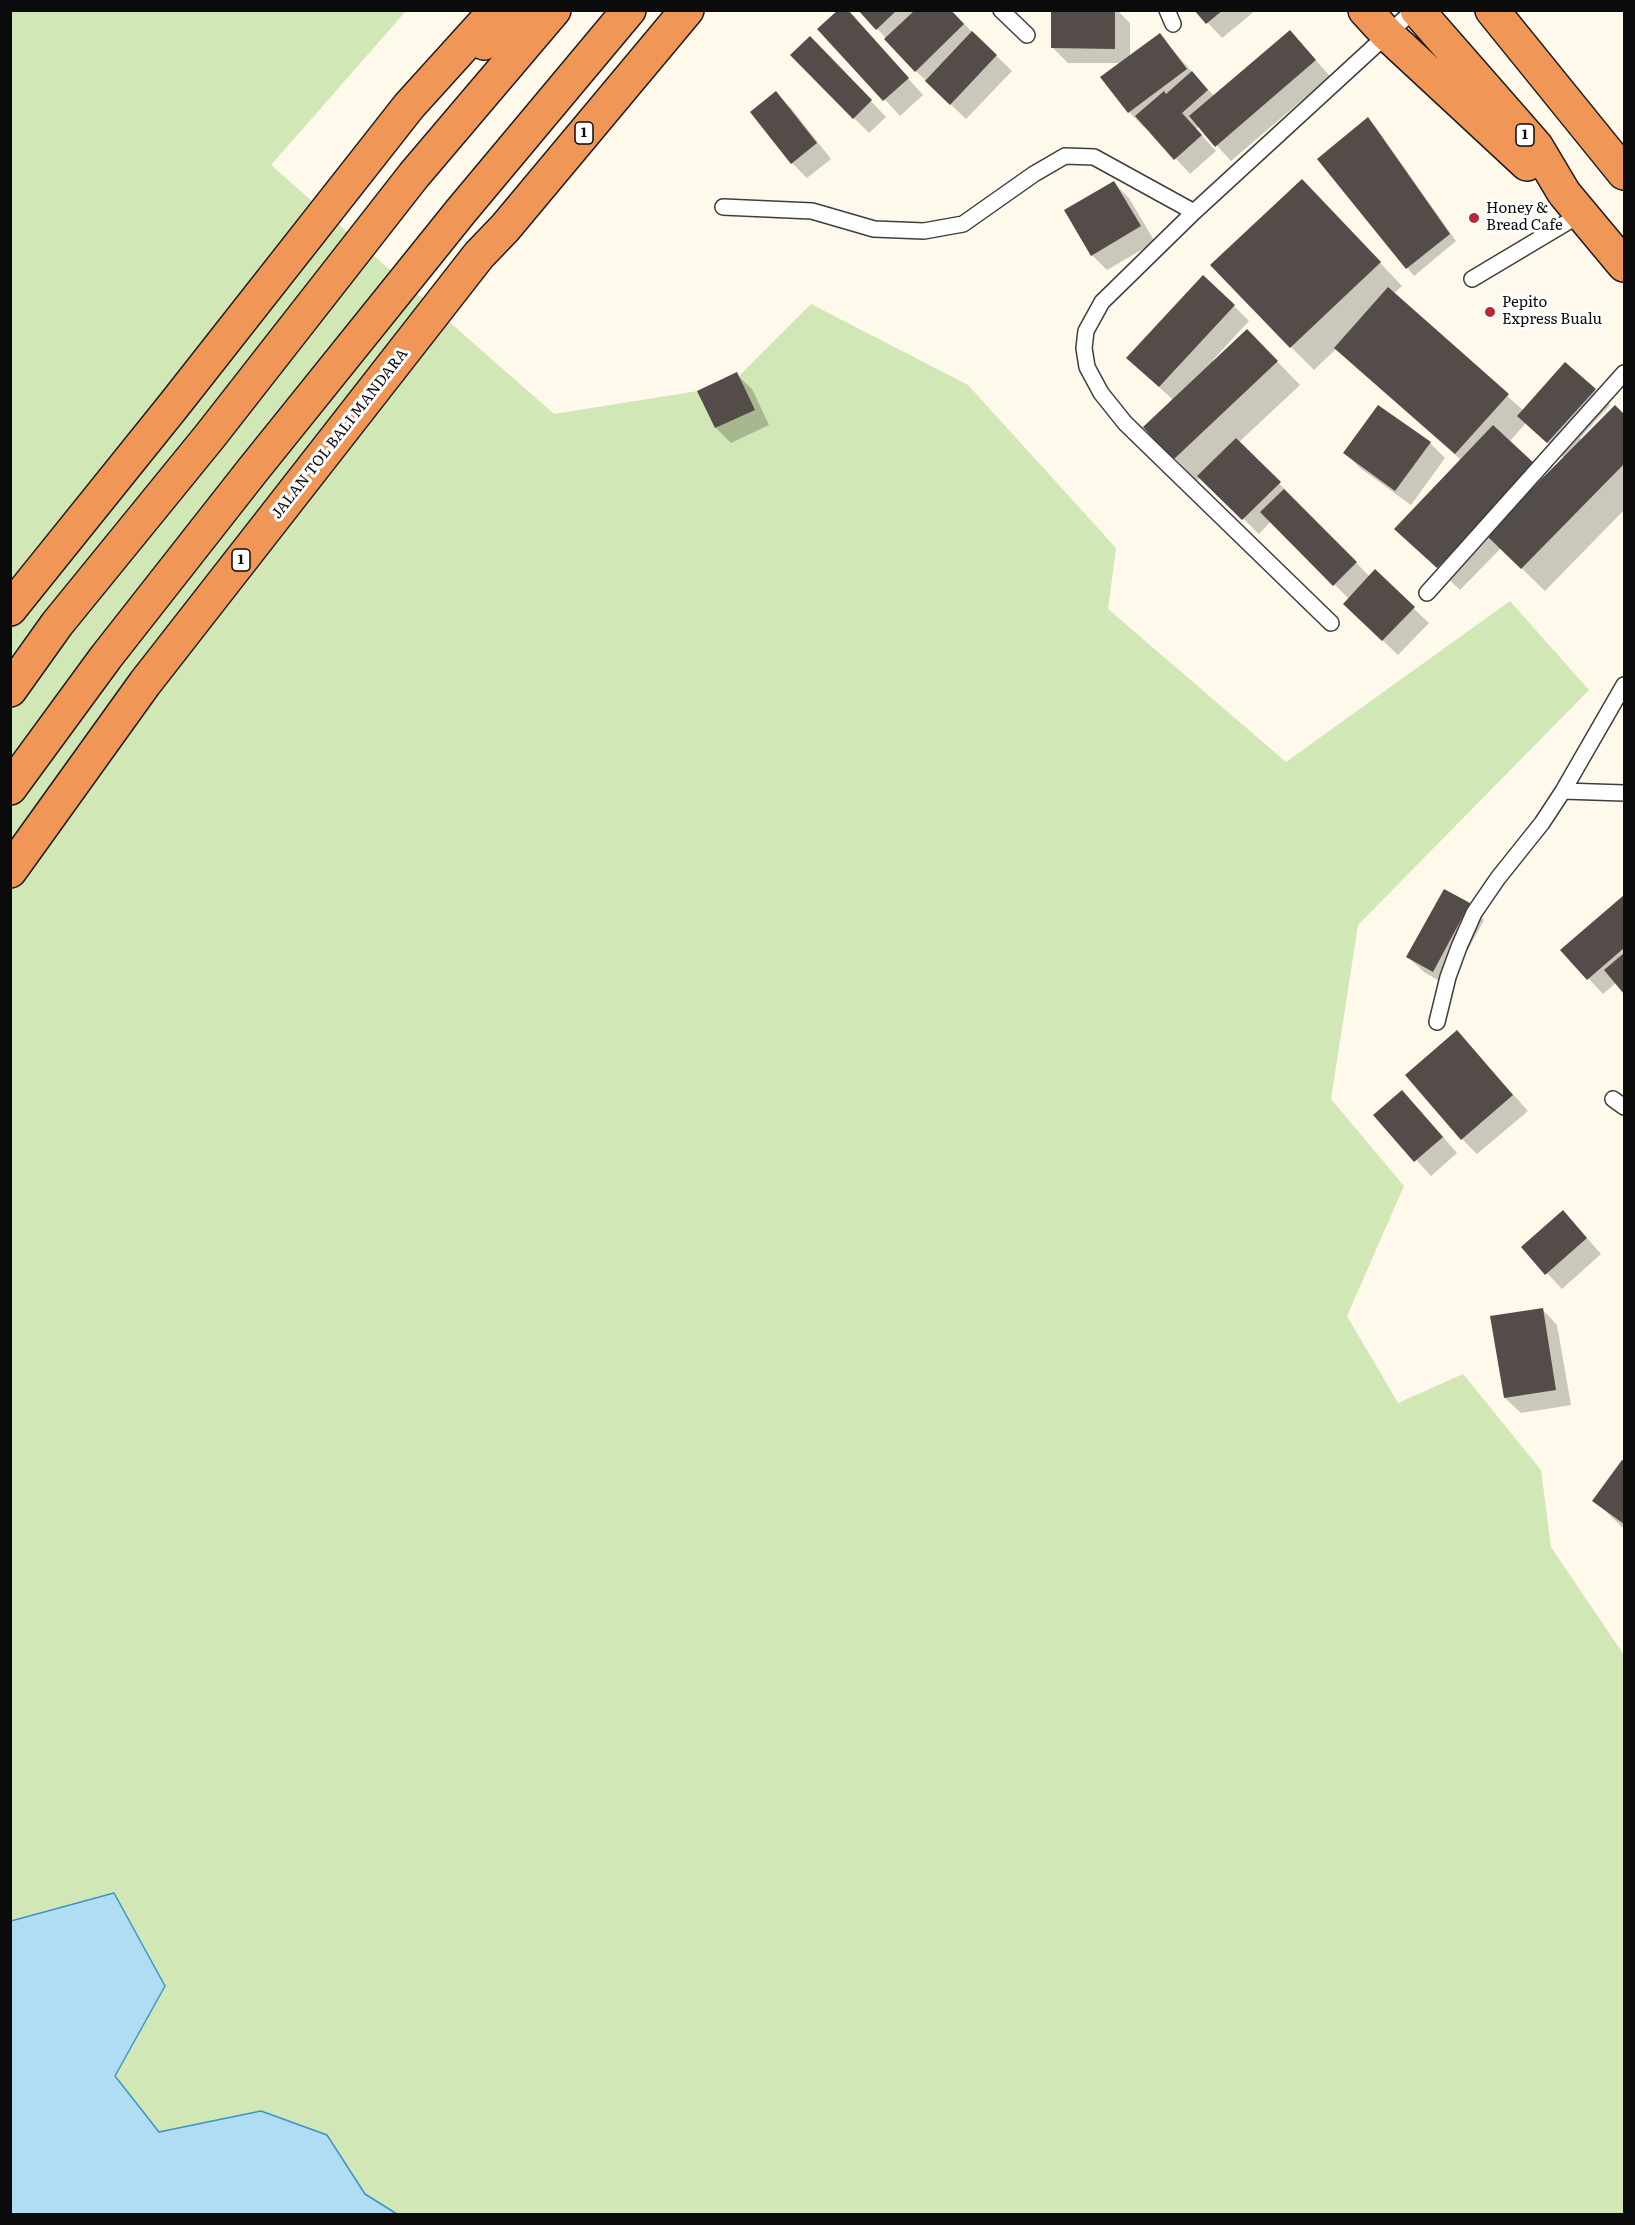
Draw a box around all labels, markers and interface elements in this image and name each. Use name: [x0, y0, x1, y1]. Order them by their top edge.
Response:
road number: 1: [575, 122, 593, 144]
road number: 1: [1516, 124, 1534, 146]
place label: Honey & Bread Cafe: [1486, 200, 1563, 235]
marker: Honey & Bread Cafe: [1467, 211, 1481, 225]
place label: Pepito Express Bualu: [1502, 294, 1602, 329]
marker: Pepito Express Bualu: [1483, 305, 1497, 319]
street label: JALAN TOL BALI MANDARA: [268, 345, 412, 523]
road number: 1: [232, 549, 250, 571]

